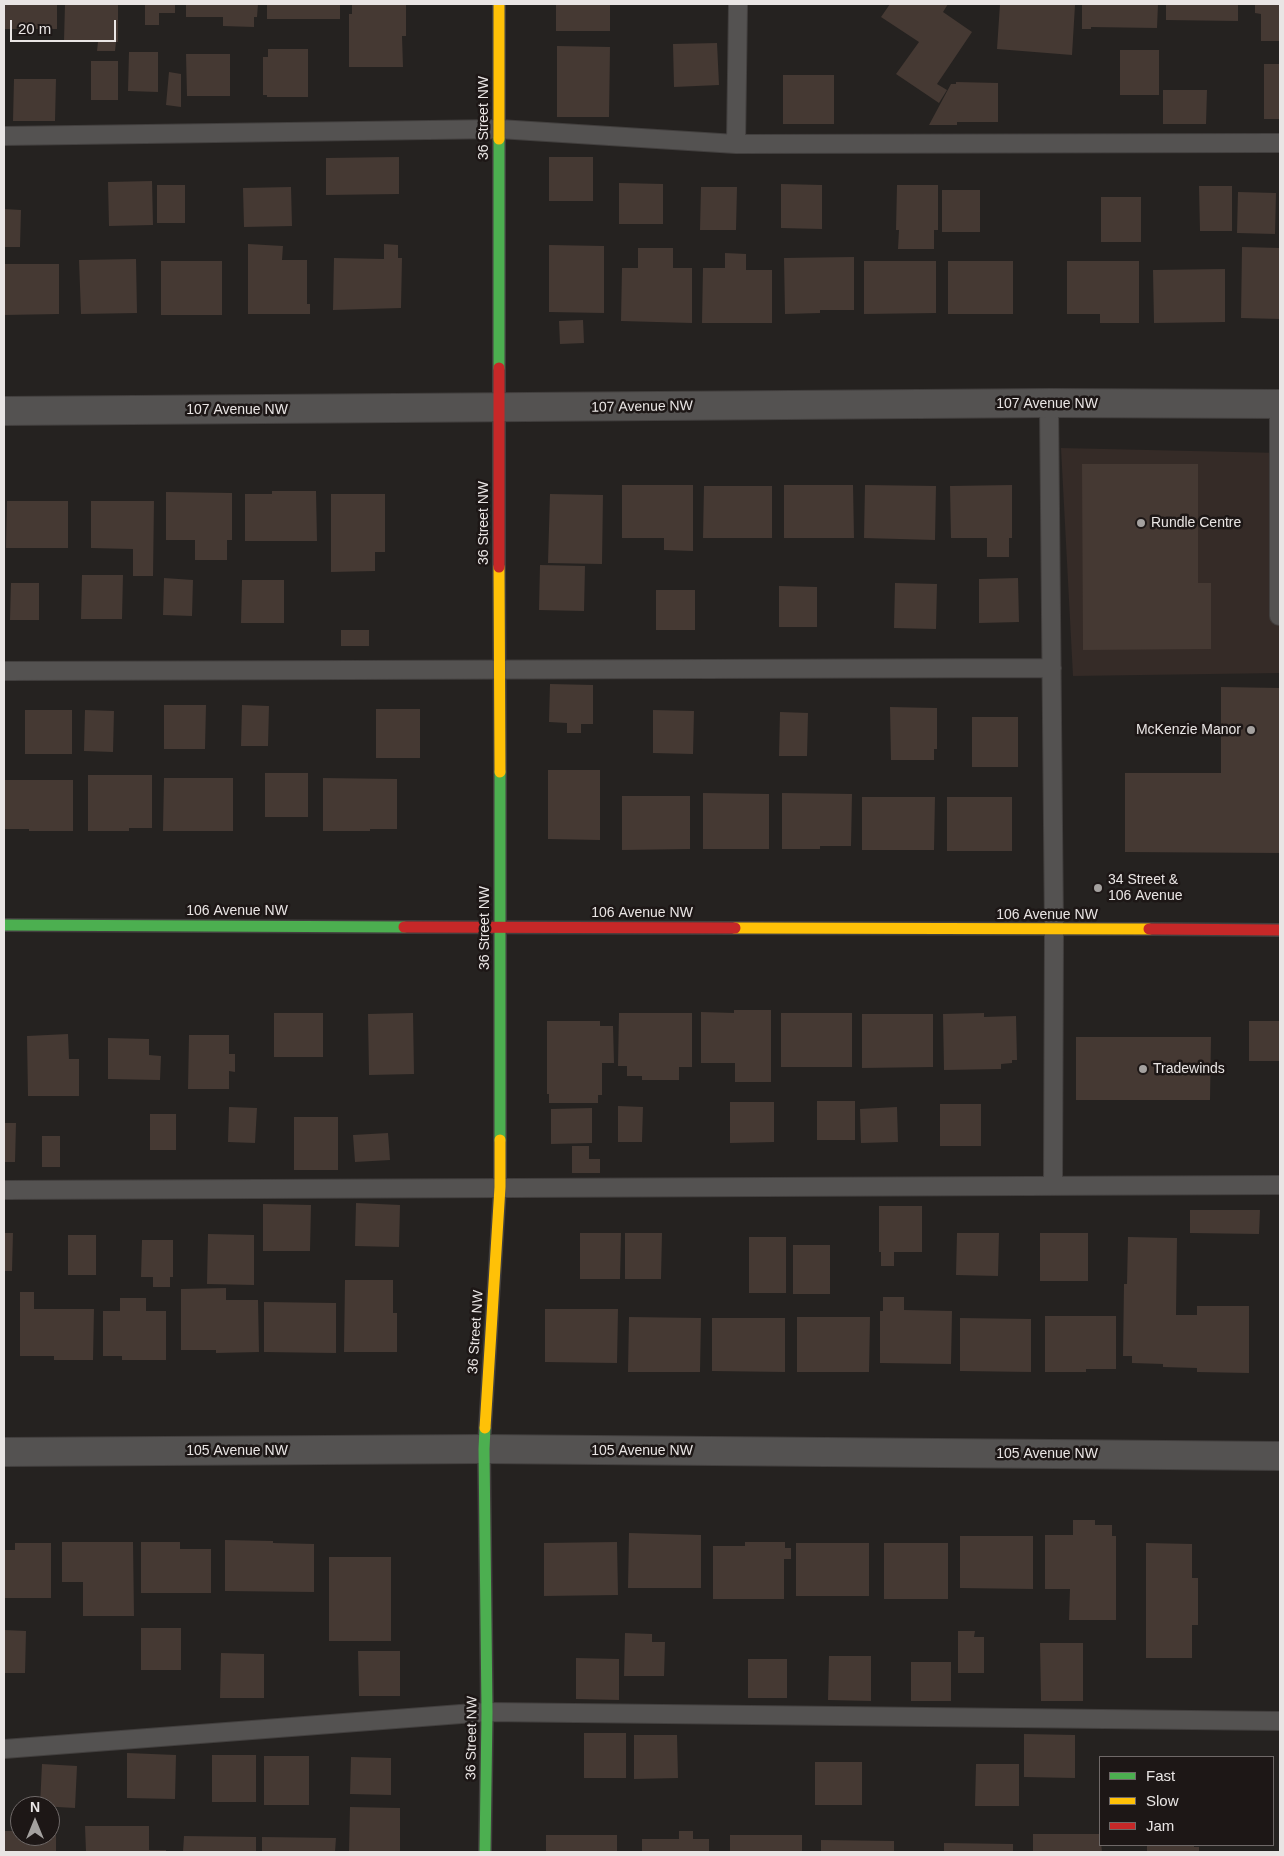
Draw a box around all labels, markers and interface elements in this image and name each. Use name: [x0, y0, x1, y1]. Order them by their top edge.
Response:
scale bar: [12, 10, 119, 42]
text: 20 m: [18, 20, 51, 37]
street label: 36 Street NW: [476, 76, 492, 160]
street label: 107 Avenue NW: [996, 396, 1098, 412]
street label: 107 Avenue NW: [591, 398, 693, 416]
street label: 107 Avenue NW: [186, 402, 288, 418]
street label: 36 Street NW: [476, 481, 492, 565]
place label: Rundle Centre: [1151, 515, 1241, 531]
marker: Rundle Centre: [1135, 517, 1147, 529]
place label: McKenzie Manor: [1136, 722, 1241, 738]
marker: McKenzie Manor: [1245, 724, 1257, 736]
place label: 34 Street & 106 Avenue: [1108, 872, 1182, 904]
marker: 34 Street & 106 Avenue: [1092, 882, 1104, 894]
street label: 36 Street NW: [477, 886, 493, 970]
street label: 106 Avenue NW: [186, 903, 288, 919]
street label: 106 Avenue NW: [591, 905, 693, 921]
street label: 106 Avenue NW: [996, 907, 1098, 923]
place label: Tradewinds: [1153, 1061, 1225, 1077]
marker: Tradewinds: [1137, 1063, 1149, 1075]
street label: 36 Street NW: [465, 1290, 487, 1374]
street label: 105 Avenue NW: [186, 1443, 288, 1459]
street label: 105 Avenue NW: [591, 1443, 693, 1459]
street label: 105 Avenue NW: [996, 1446, 1098, 1462]
street label: 36 Street NW: [463, 1696, 481, 1780]
legend: [1099, 1756, 1274, 1846]
text: Fast: [1146, 1767, 1175, 1784]
text: Slow: [1146, 1792, 1179, 1809]
north arrow: [10, 1796, 60, 1846]
text: N: [30, 1799, 40, 1815]
text: Jam: [1146, 1817, 1174, 1834]

